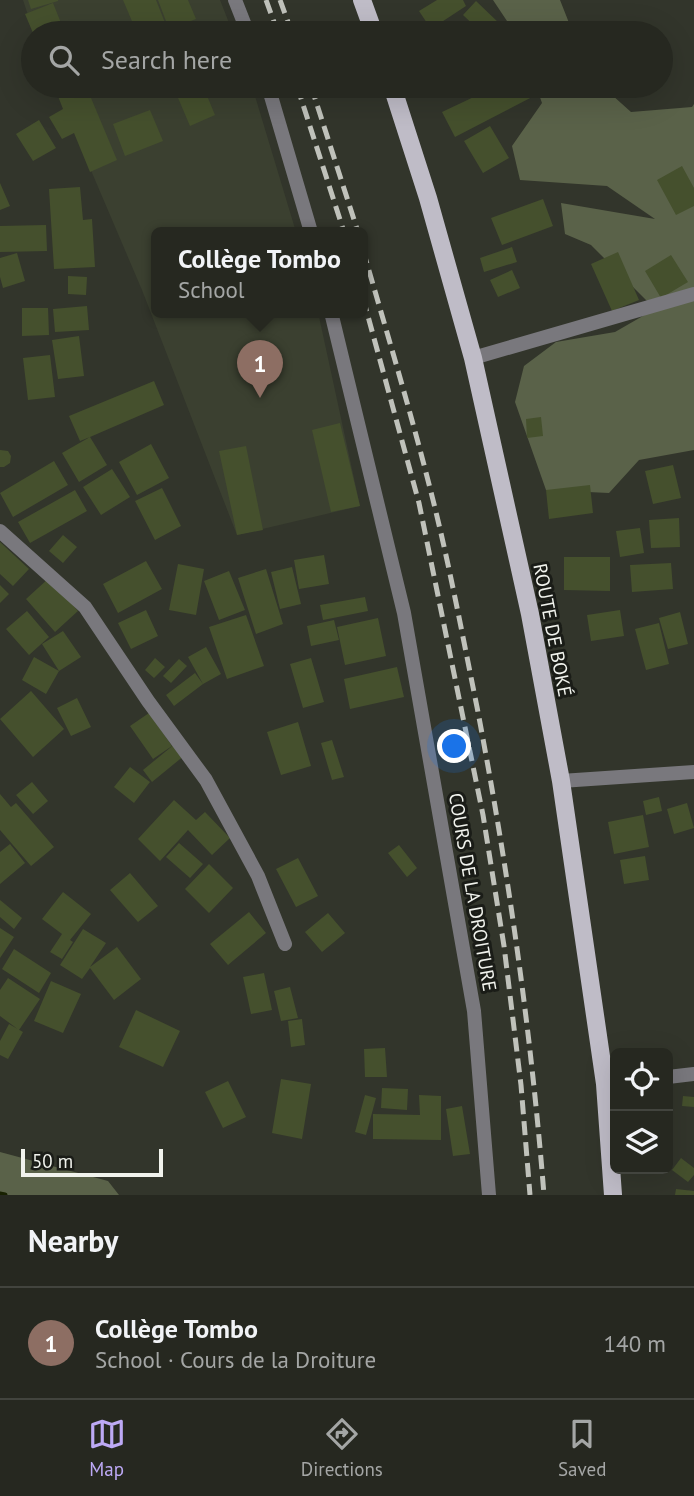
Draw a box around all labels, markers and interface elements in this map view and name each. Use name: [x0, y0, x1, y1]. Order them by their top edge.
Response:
search box: [21, 21, 673, 98]
icon: search: [45, 41, 83, 79]
text: Search here: [101, 43, 232, 76]
popup: [151, 227, 368, 318]
text: Collège Tombo: [178, 242, 341, 275]
text: School: [178, 275, 245, 304]
pin: 1: [237, 340, 283, 398]
street label: ROUTE DE BOKÉ: [528, 561, 578, 699]
your location: [437, 729, 471, 763]
street label: COURS DE LA DROITURE: [444, 791, 502, 993]
map controls: [610, 1048, 673, 1174]
button: locate: [610, 1048, 673, 1111]
button: layers: [610, 1111, 673, 1174]
scale bar: [21, 1146, 163, 1178]
text: 50 m: [32, 1149, 73, 1173]
text: Nearby: [28, 1221, 118, 1260]
text: Collège Tombo: [95, 1312, 258, 1345]
text: 1: [44, 1329, 58, 1358]
text: 140 m: [604, 1329, 666, 1358]
text: School · Cours de la Droiture: [95, 1345, 376, 1374]
tab: Map: [88, 1415, 126, 1481]
tab: Directions: [301, 1415, 383, 1481]
tab: Saved: [558, 1415, 606, 1481]

